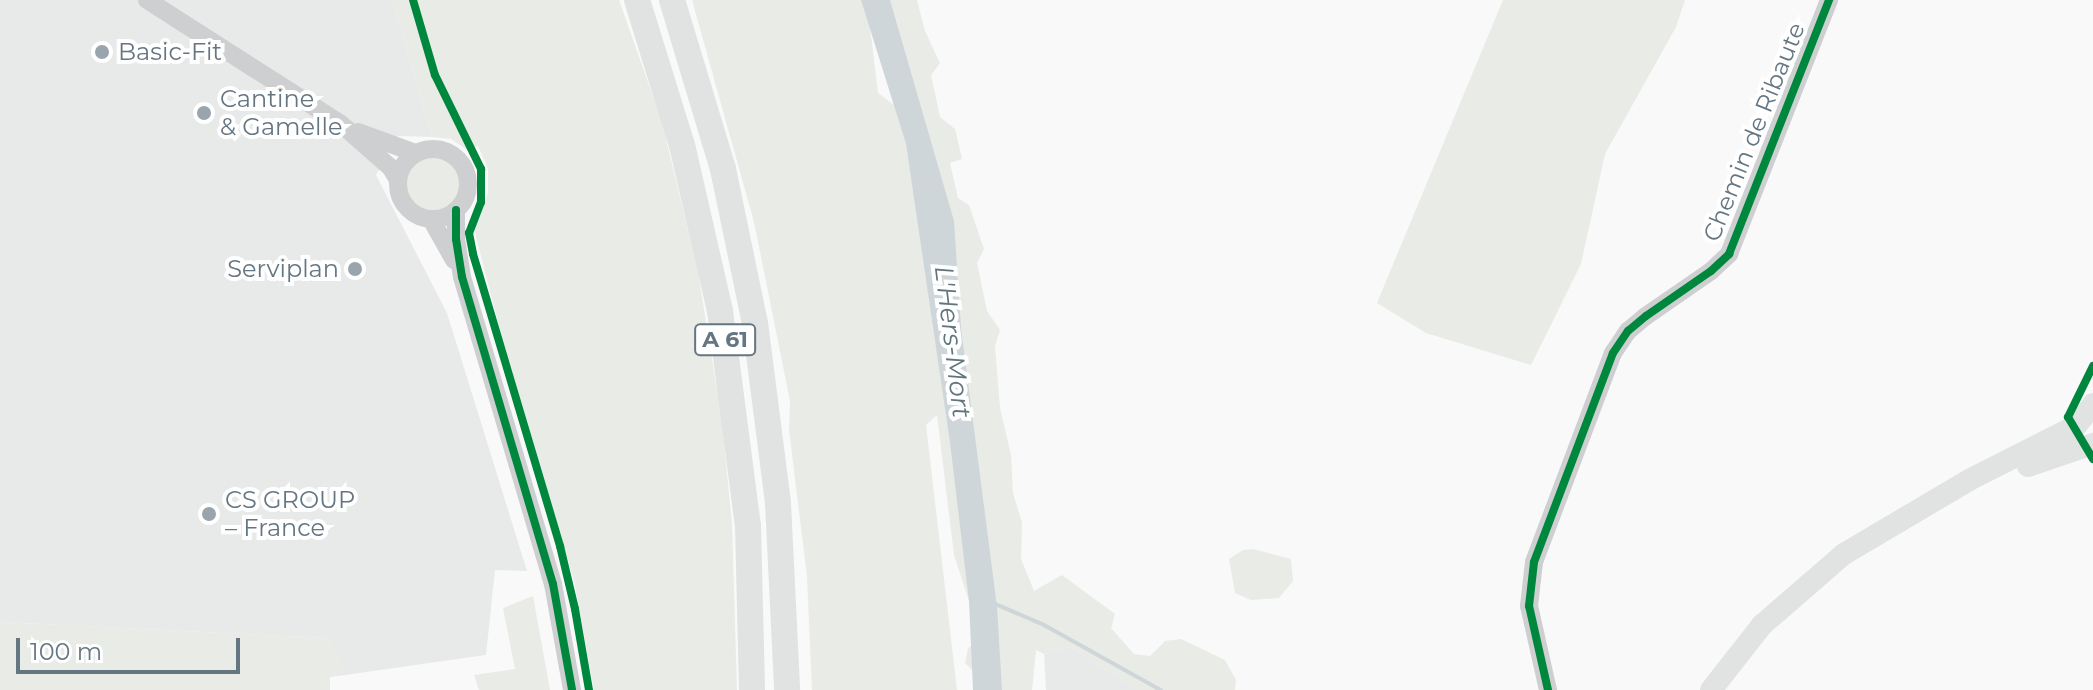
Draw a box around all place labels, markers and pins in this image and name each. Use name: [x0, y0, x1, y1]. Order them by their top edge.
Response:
place label: Basic-Fit: [118, 38, 222, 66]
marker: Basic-Fit: [93, 43, 111, 61]
place label: Cantine & Gamelle: [220, 85, 342, 141]
marker: Cantine & Gamelle: [195, 104, 213, 122]
place label: Serviplan: [227, 255, 339, 283]
marker: Serviplan: [346, 260, 364, 278]
place label: CS GROUP – France: [225, 486, 355, 542]
marker: CS GROUP – France: [200, 505, 218, 523]

